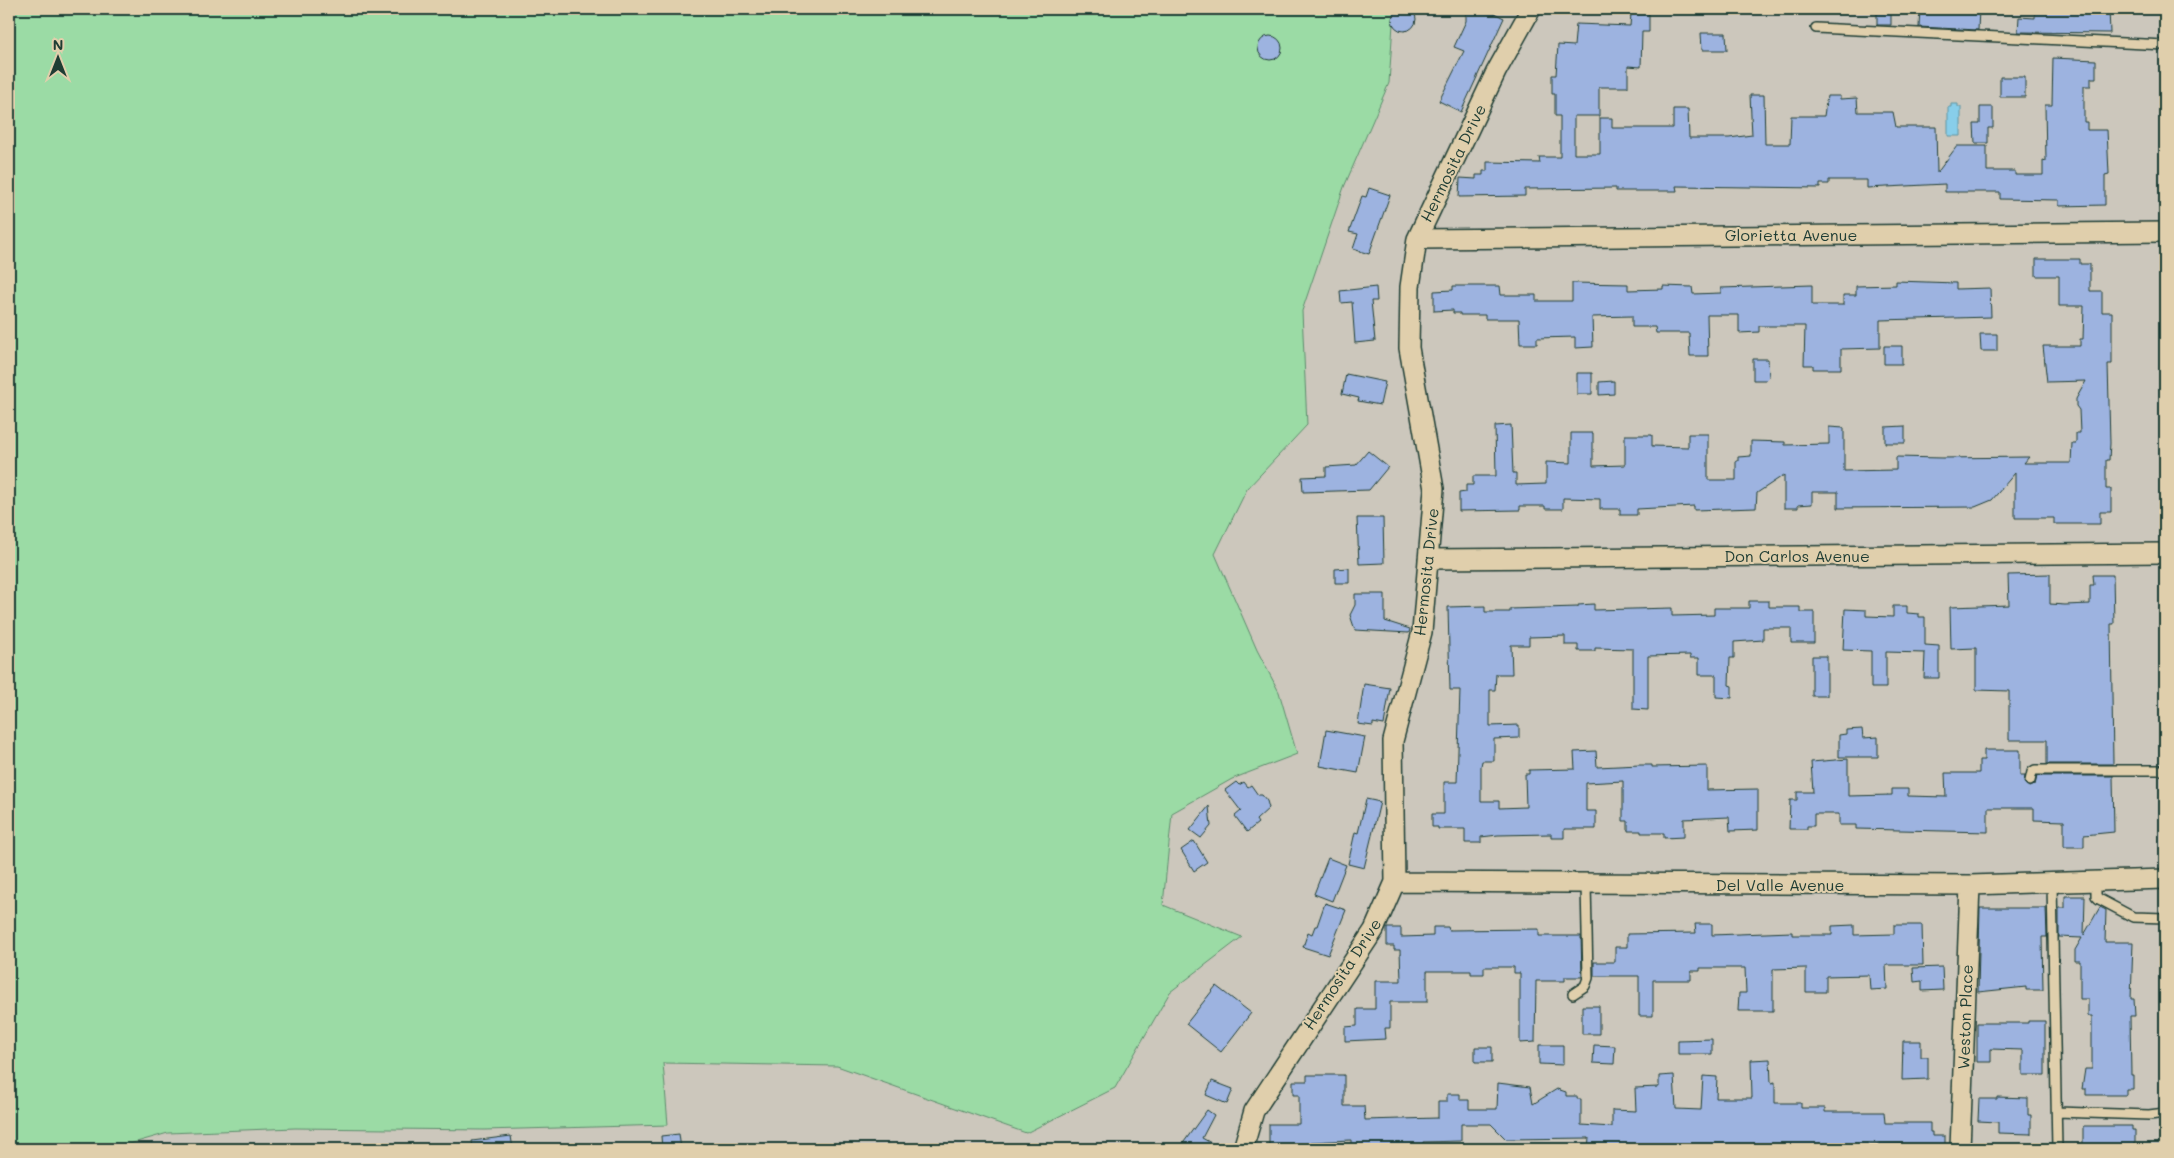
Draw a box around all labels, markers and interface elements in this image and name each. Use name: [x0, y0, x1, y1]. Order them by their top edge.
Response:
north arrow: [32, 32, 82, 82]
text: N: [53, 35, 63, 54]
street label: Hermosita Drive: [1415, 100, 1490, 225]
street label: Glorietta Avenue: [1725, 224, 1857, 245]
street label: Hermosita Drive: [1408, 507, 1443, 637]
street label: Don Carlos Avenue: [1724, 545, 1870, 566]
street label: Del Valle Avenue: [1716, 874, 1844, 895]
street label: Hermosita Drive: [1298, 914, 1385, 1033]
street label: Weston Place: [1952, 964, 1977, 1070]

